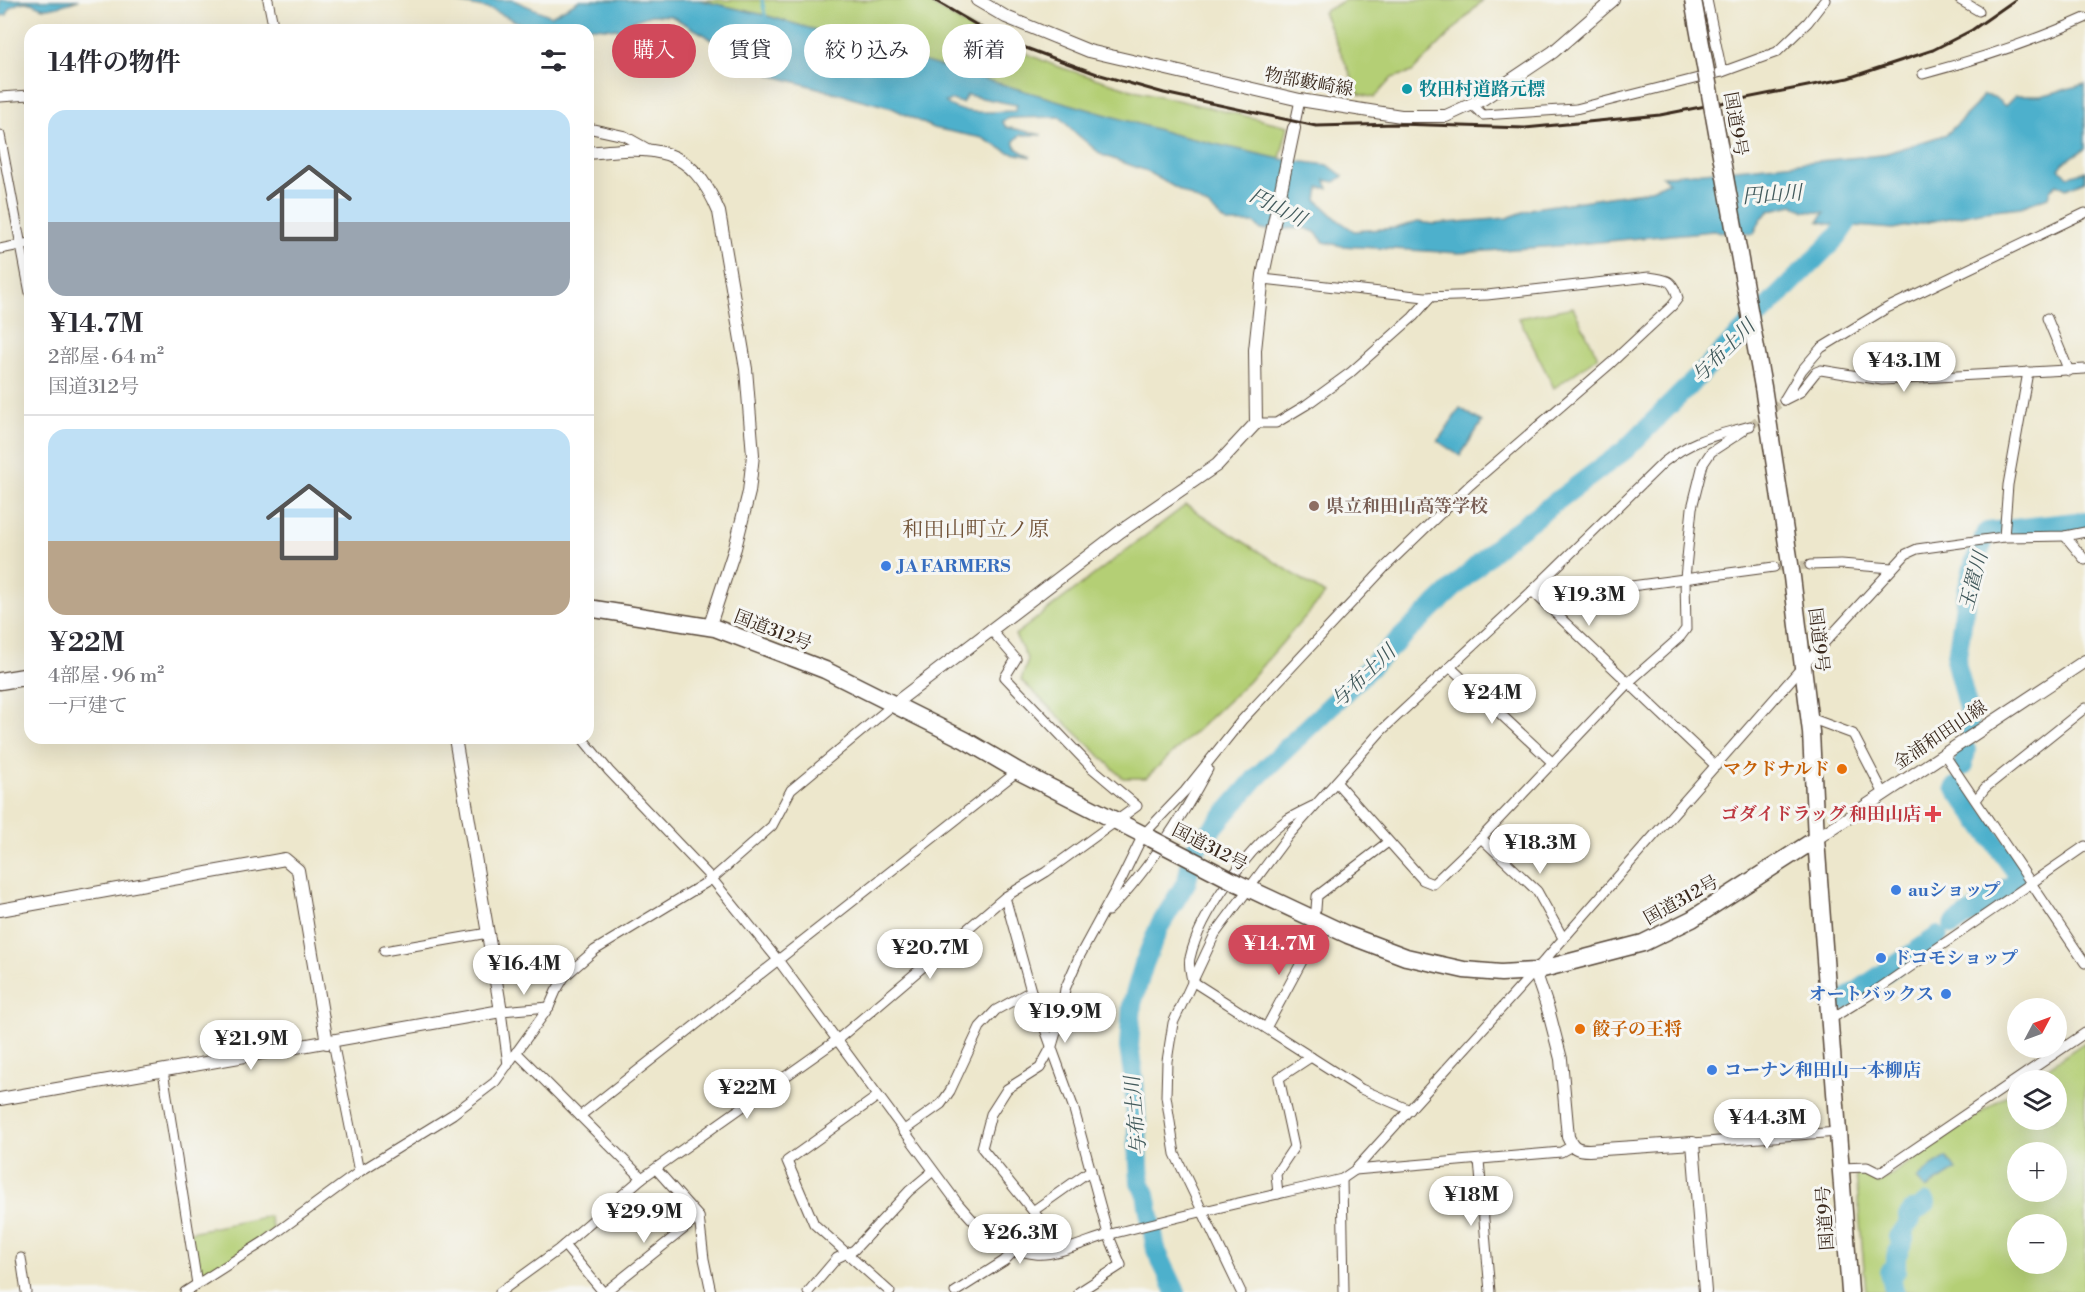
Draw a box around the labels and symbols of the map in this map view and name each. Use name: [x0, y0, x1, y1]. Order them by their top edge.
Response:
street label: 物部藪崎線: [1263, 63, 1355, 102]
place label: 牧田村道路元標: [1419, 78, 1545, 101]
marker: 牧田村道路元標: [1400, 82, 1414, 96]
street label: 国道9号: [1719, 90, 1752, 158]
water label: 円山川: [1741, 181, 1805, 210]
water label: 円山川: [1245, 184, 1312, 234]
water label: 与布土川: [1687, 314, 1763, 389]
pin: ¥43.1M: [1855, 342, 1953, 393]
place label: 県立和田山高等学校: [1326, 495, 1488, 518]
marker: 県立和田山高等学校: [1307, 499, 1321, 513]
district label: 和田山町立ノ原: [903, 517, 1050, 543]
water label: 玉置川: [1955, 547, 1995, 614]
place label: JA FARMERS: [895, 555, 1010, 578]
marker: JA FARMERS: [879, 559, 893, 573]
pin: ¥19.3M: [1540, 576, 1638, 627]
street label: 国道312号: [730, 605, 815, 656]
street label: 国道9号: [1803, 606, 1834, 674]
water label: 与布土川: [1327, 639, 1403, 714]
pin: ¥24M: [1456, 674, 1528, 725]
street label: 金浦和田山線: [1889, 696, 1991, 775]
place label: マクドナルド: [1723, 758, 1830, 781]
marker: マクドナルド: [1835, 762, 1849, 776]
place label: ゴダイドラッグ 和田山店: [1721, 803, 1921, 826]
marker: ゴダイドラッグ 和田山店: [1926, 807, 1940, 821]
street label: 国道312号: [1168, 819, 1251, 876]
pin: ¥18.3M: [1491, 824, 1589, 875]
street label: 国道312号: [1640, 871, 1723, 930]
place label: auショップ: [1908, 879, 2000, 902]
marker: auショップ: [1889, 883, 1903, 897]
pin: ¥14.7M: [1230, 925, 1328, 976]
pin: ¥20.7M: [881, 929, 979, 980]
pin: ¥16.4M: [475, 945, 573, 996]
place label: ドコモショップ: [1893, 947, 2018, 970]
marker: ドコモショップ: [1874, 951, 1888, 965]
place label: オートバックス: [1809, 983, 1934, 1006]
marker: オートバックス: [1939, 987, 1953, 1001]
pin: ¥19.9M: [1016, 993, 1114, 1044]
north arrow: [2007, 998, 2067, 1058]
place label: 餃子の王将: [1592, 1018, 1682, 1041]
pin: ¥21.9M: [202, 1020, 300, 1071]
marker: 餃子の王将: [1573, 1022, 1587, 1036]
place label: コーナン和田山一本柳店: [1724, 1059, 1921, 1082]
marker: コーナン和田山一本柳店: [1705, 1063, 1719, 1077]
pin: ¥22M: [711, 1069, 783, 1120]
water label: 与布土川: [1120, 1073, 1152, 1157]
pin: ¥44.3M: [1718, 1099, 1816, 1150]
pin: ¥18M: [1435, 1176, 1507, 1227]
street label: 国道9号: [1812, 1185, 1839, 1251]
pin: ¥29.9M: [595, 1193, 693, 1244]
pin: ¥26.3M: [971, 1214, 1069, 1265]

